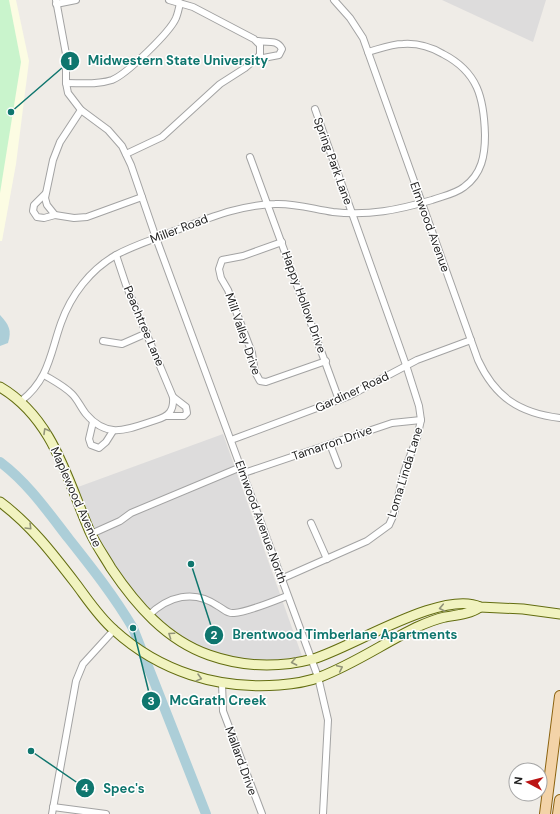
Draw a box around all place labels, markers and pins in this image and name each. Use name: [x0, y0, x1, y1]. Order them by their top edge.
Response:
callout: Midwestern State University: [60, 48, 276, 73]
callout: Brentwood Timberlane Apartments: [204, 622, 465, 647]
callout: McGrath Creek: [141, 688, 274, 713]
callout: Spec's: [75, 776, 153, 801]

